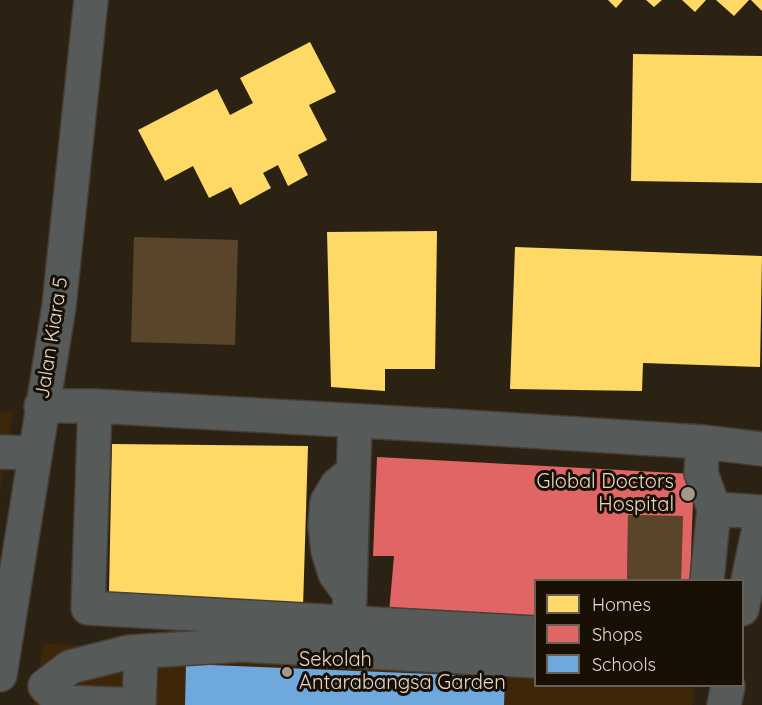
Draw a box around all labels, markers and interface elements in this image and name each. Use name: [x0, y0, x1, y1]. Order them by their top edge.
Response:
street label: Jalan Kiara 5: [31, 275, 73, 401]
place label: Global Doctors Hospital: [537, 470, 674, 517]
marker: Global Doctors Hospital: [679, 485, 697, 503]
legend: [534, 579, 744, 687]
text: Homes: [592, 593, 651, 616]
text: Shops: [592, 623, 643, 646]
place label: Sekolah Antarabangsa Garden: [299, 648, 506, 695]
text: Schools: [592, 653, 656, 676]
marker: Sekolah Antarabangsa Garden: [280, 665, 294, 679]

